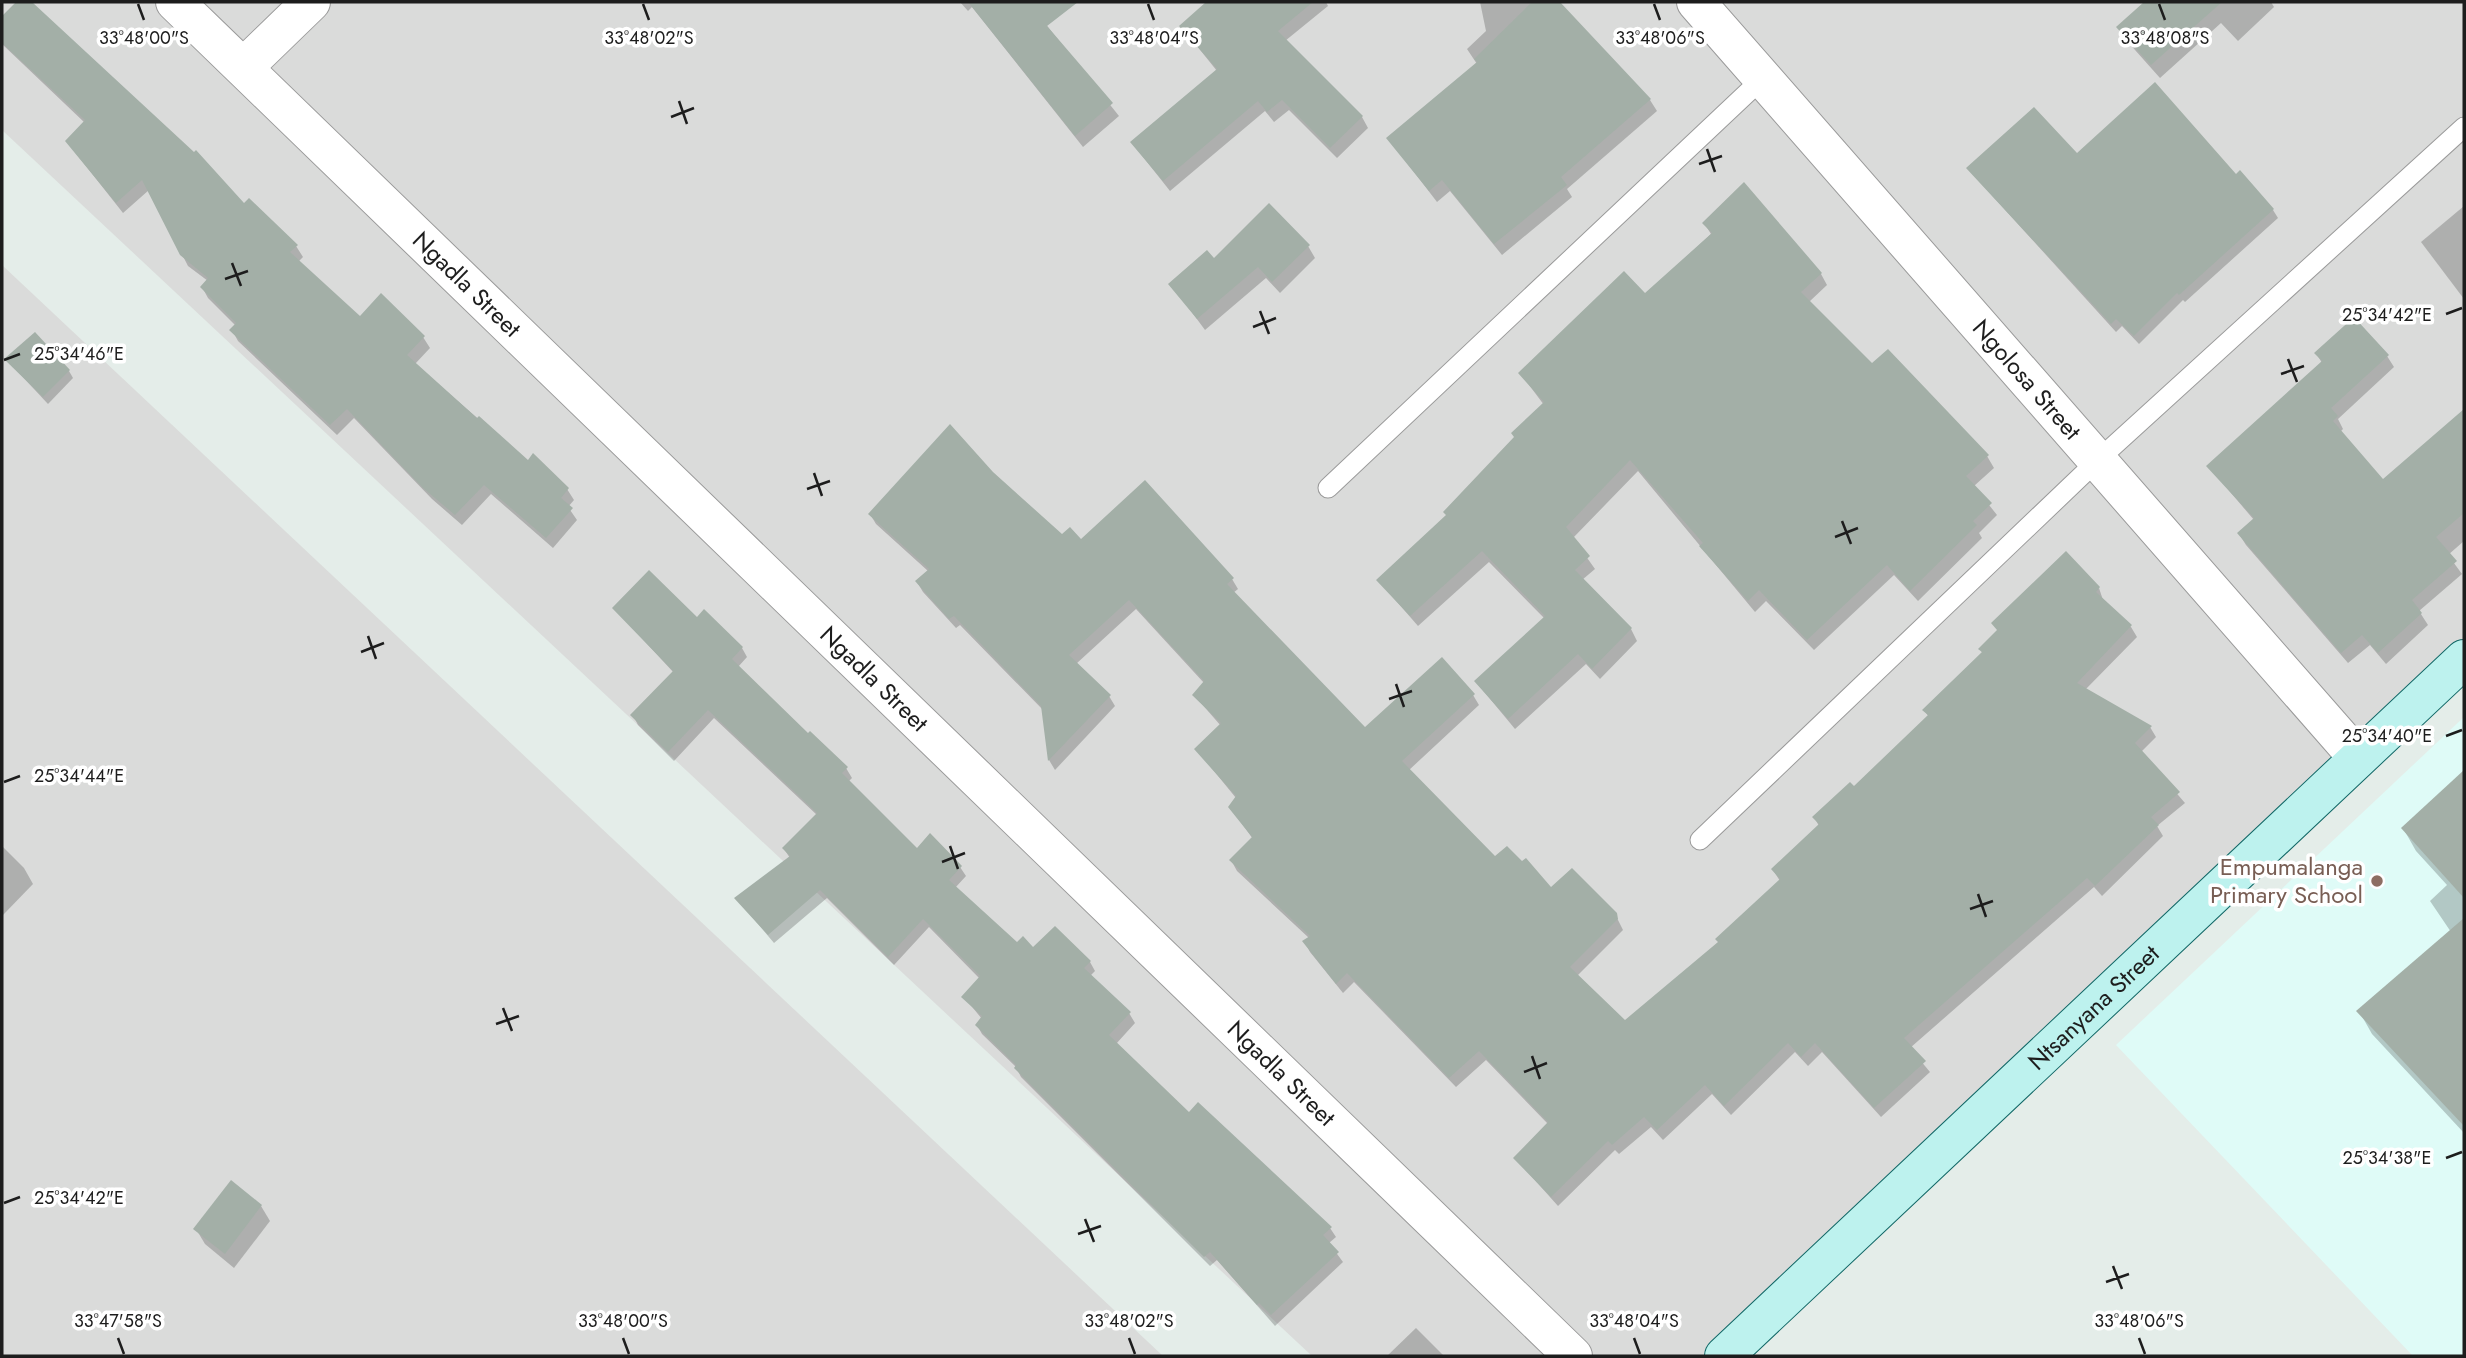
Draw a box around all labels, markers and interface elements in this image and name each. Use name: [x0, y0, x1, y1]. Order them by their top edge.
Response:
text: 33°48'00"S: [99, 25, 189, 51]
text: 33°48'02"S: [604, 25, 694, 51]
text: 33°48'04"S: [1109, 25, 1199, 51]
text: 33°48'06"S: [1615, 25, 1705, 51]
text: 33°48'08"S: [2121, 25, 2210, 51]
street label: Ngadla Street: [405, 223, 529, 345]
text: 25°34'42"E: [2342, 302, 2432, 328]
street label: Ngolosa Street: [1965, 311, 2090, 447]
text: 25°34'46"E: [34, 341, 124, 367]
street label: Ngadla Street: [812, 618, 937, 740]
text: 25°34'40"E: [2342, 723, 2432, 749]
text: 25°34'44"E: [34, 763, 124, 789]
place label: Empumalanga Primary School: [2210, 849, 2363, 912]
marker: Empumalanga Primary School: [2369, 873, 2385, 889]
street label: Ntsanyana Street: [2020, 937, 2167, 1078]
street label: Ngadla Street: [1219, 1012, 1344, 1134]
text: 25°34'38"E: [2343, 1145, 2431, 1171]
text: 25°34'42"E: [34, 1185, 124, 1211]
text: 33°47'58"S: [74, 1308, 162, 1334]
text: 33°48'00"S: [578, 1308, 668, 1334]
text: 33°48'02"S: [1084, 1308, 1174, 1334]
text: 33°48'04"S: [1589, 1308, 1679, 1334]
text: 33°48'06"S: [2094, 1308, 2184, 1334]

